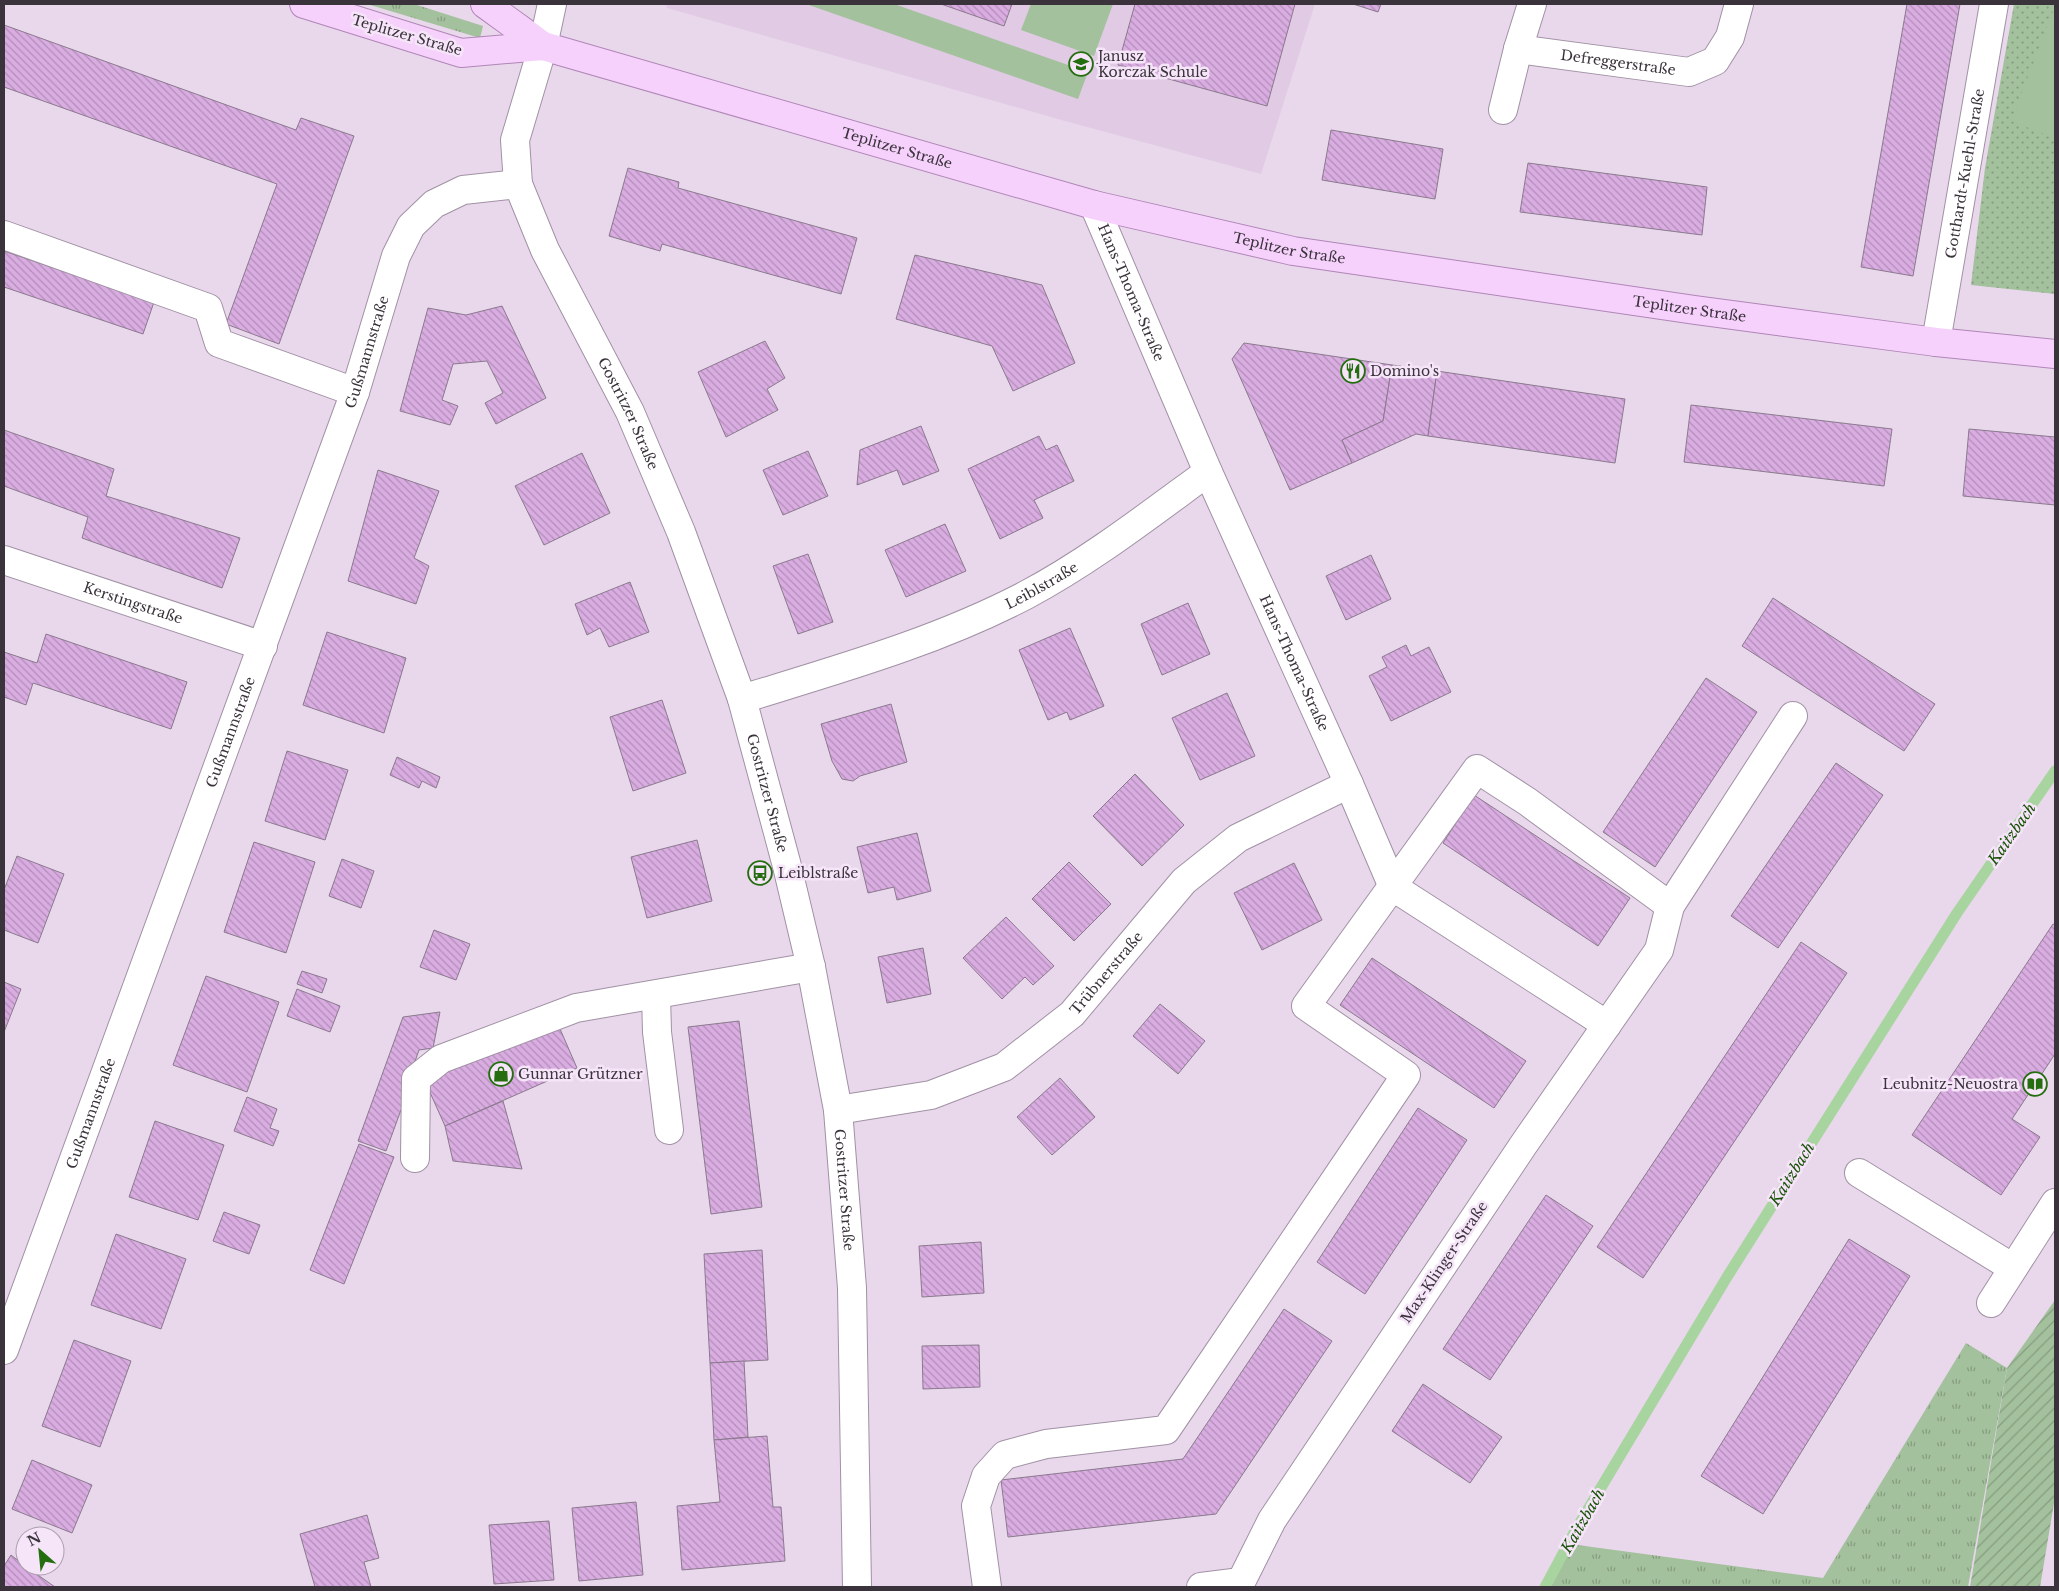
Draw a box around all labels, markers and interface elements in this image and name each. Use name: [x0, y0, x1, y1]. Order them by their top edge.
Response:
street label: Teplitzer Straße: [350, 11, 464, 59]
street label: Defreggerstraße: [1559, 46, 1677, 79]
place label: Janusz Korczak Schule: [1096, 47, 1208, 81]
school or university icon: Janusz Korczak Schule: [1068, 51, 1094, 77]
street label: Gotthardt-Kuehl-Straße: [1941, 87, 1988, 260]
street label: Teplitzer Straße: [839, 124, 954, 173]
street label: Hans-Thoma-Straße: [1094, 221, 1169, 364]
street label: Teplitzer Straße: [1231, 228, 1347, 268]
street label: Teplitzer Straße: [1631, 292, 1747, 326]
street label: Gußmannstraße: [341, 293, 393, 411]
street label: Gostritzer Straße: [594, 354, 662, 472]
restaurant icon: Domino's: [1340, 358, 1366, 384]
place label: Domino's: [1370, 362, 1439, 380]
street label: Leiblstraße: [1002, 558, 1081, 613]
street label: Kerstingstraße: [81, 578, 185, 628]
street label: Hans-Thoma-Straße: [1256, 592, 1333, 734]
street label: Gußmannstraße: [202, 674, 259, 790]
street label: Gostritzer Straße: [743, 732, 792, 854]
water label: Kaitzbach: [1983, 799, 2040, 869]
bus stop icon: Leiblstraße: [747, 860, 773, 886]
place label: Leiblstraße: [778, 864, 858, 882]
street label: Trübnerstraße: [1066, 928, 1147, 1019]
street label: Gußmannstraße: [62, 1055, 119, 1171]
shop icon: Gunnar Grützner: [488, 1061, 514, 1087]
place label: Gunnar Grützner: [518, 1065, 643, 1083]
library icon: Leubnitz-Neuostra: [2022, 1071, 2048, 1097]
place label: Leubnitz-Neuostra: [1883, 1075, 2018, 1093]
street label: Gostritzer Straße: [831, 1128, 858, 1252]
water label: Kaitzbach: [1764, 1138, 1819, 1210]
street label: Max-Klinger-Straße: [1397, 1198, 1491, 1326]
water label: Kaitzbach: [1556, 1485, 1609, 1557]
north arrow: [15, 1526, 65, 1576]
text: N: [24, 1528, 44, 1550]

